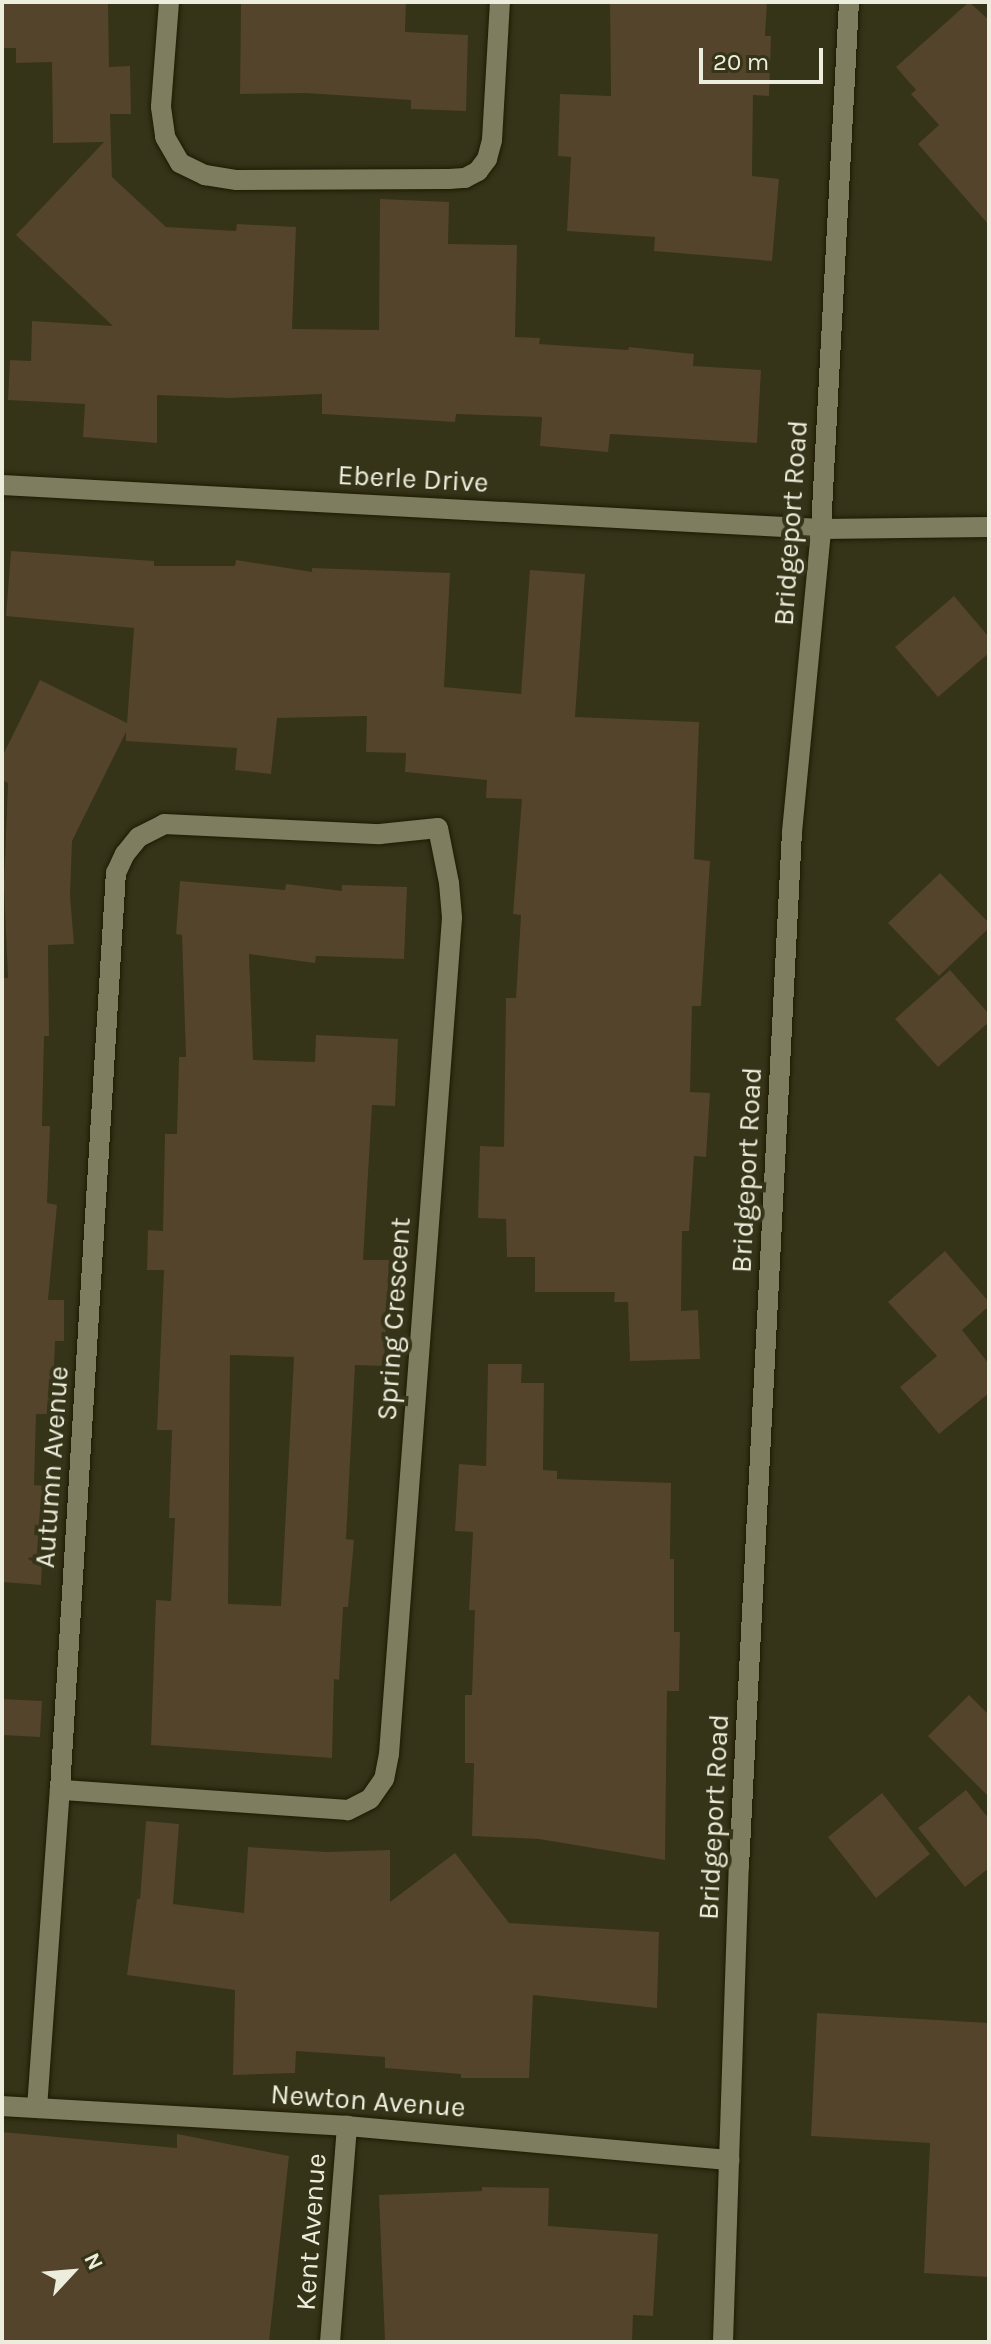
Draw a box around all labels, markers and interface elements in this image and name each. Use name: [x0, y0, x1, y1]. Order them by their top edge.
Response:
scale bar: [703, 32, 827, 82]
text: 20 m: [713, 48, 769, 76]
street label: Bridgeport Road: [767, 419, 815, 627]
street label: Eberle Drive: [337, 458, 489, 500]
street label: Bridgeport Road: [725, 1066, 769, 1274]
street label: Spring Crescent: [370, 1216, 418, 1422]
street label: Autumn Avenue: [28, 1365, 76, 1569]
street label: Bridgeport Road: [692, 1713, 736, 1921]
street label: Newton Avenue: [269, 2077, 467, 2125]
street label: Kent Avenue: [289, 2152, 333, 2312]
north arrow: [32, 2232, 112, 2312]
text: N: [78, 2249, 109, 2274]

